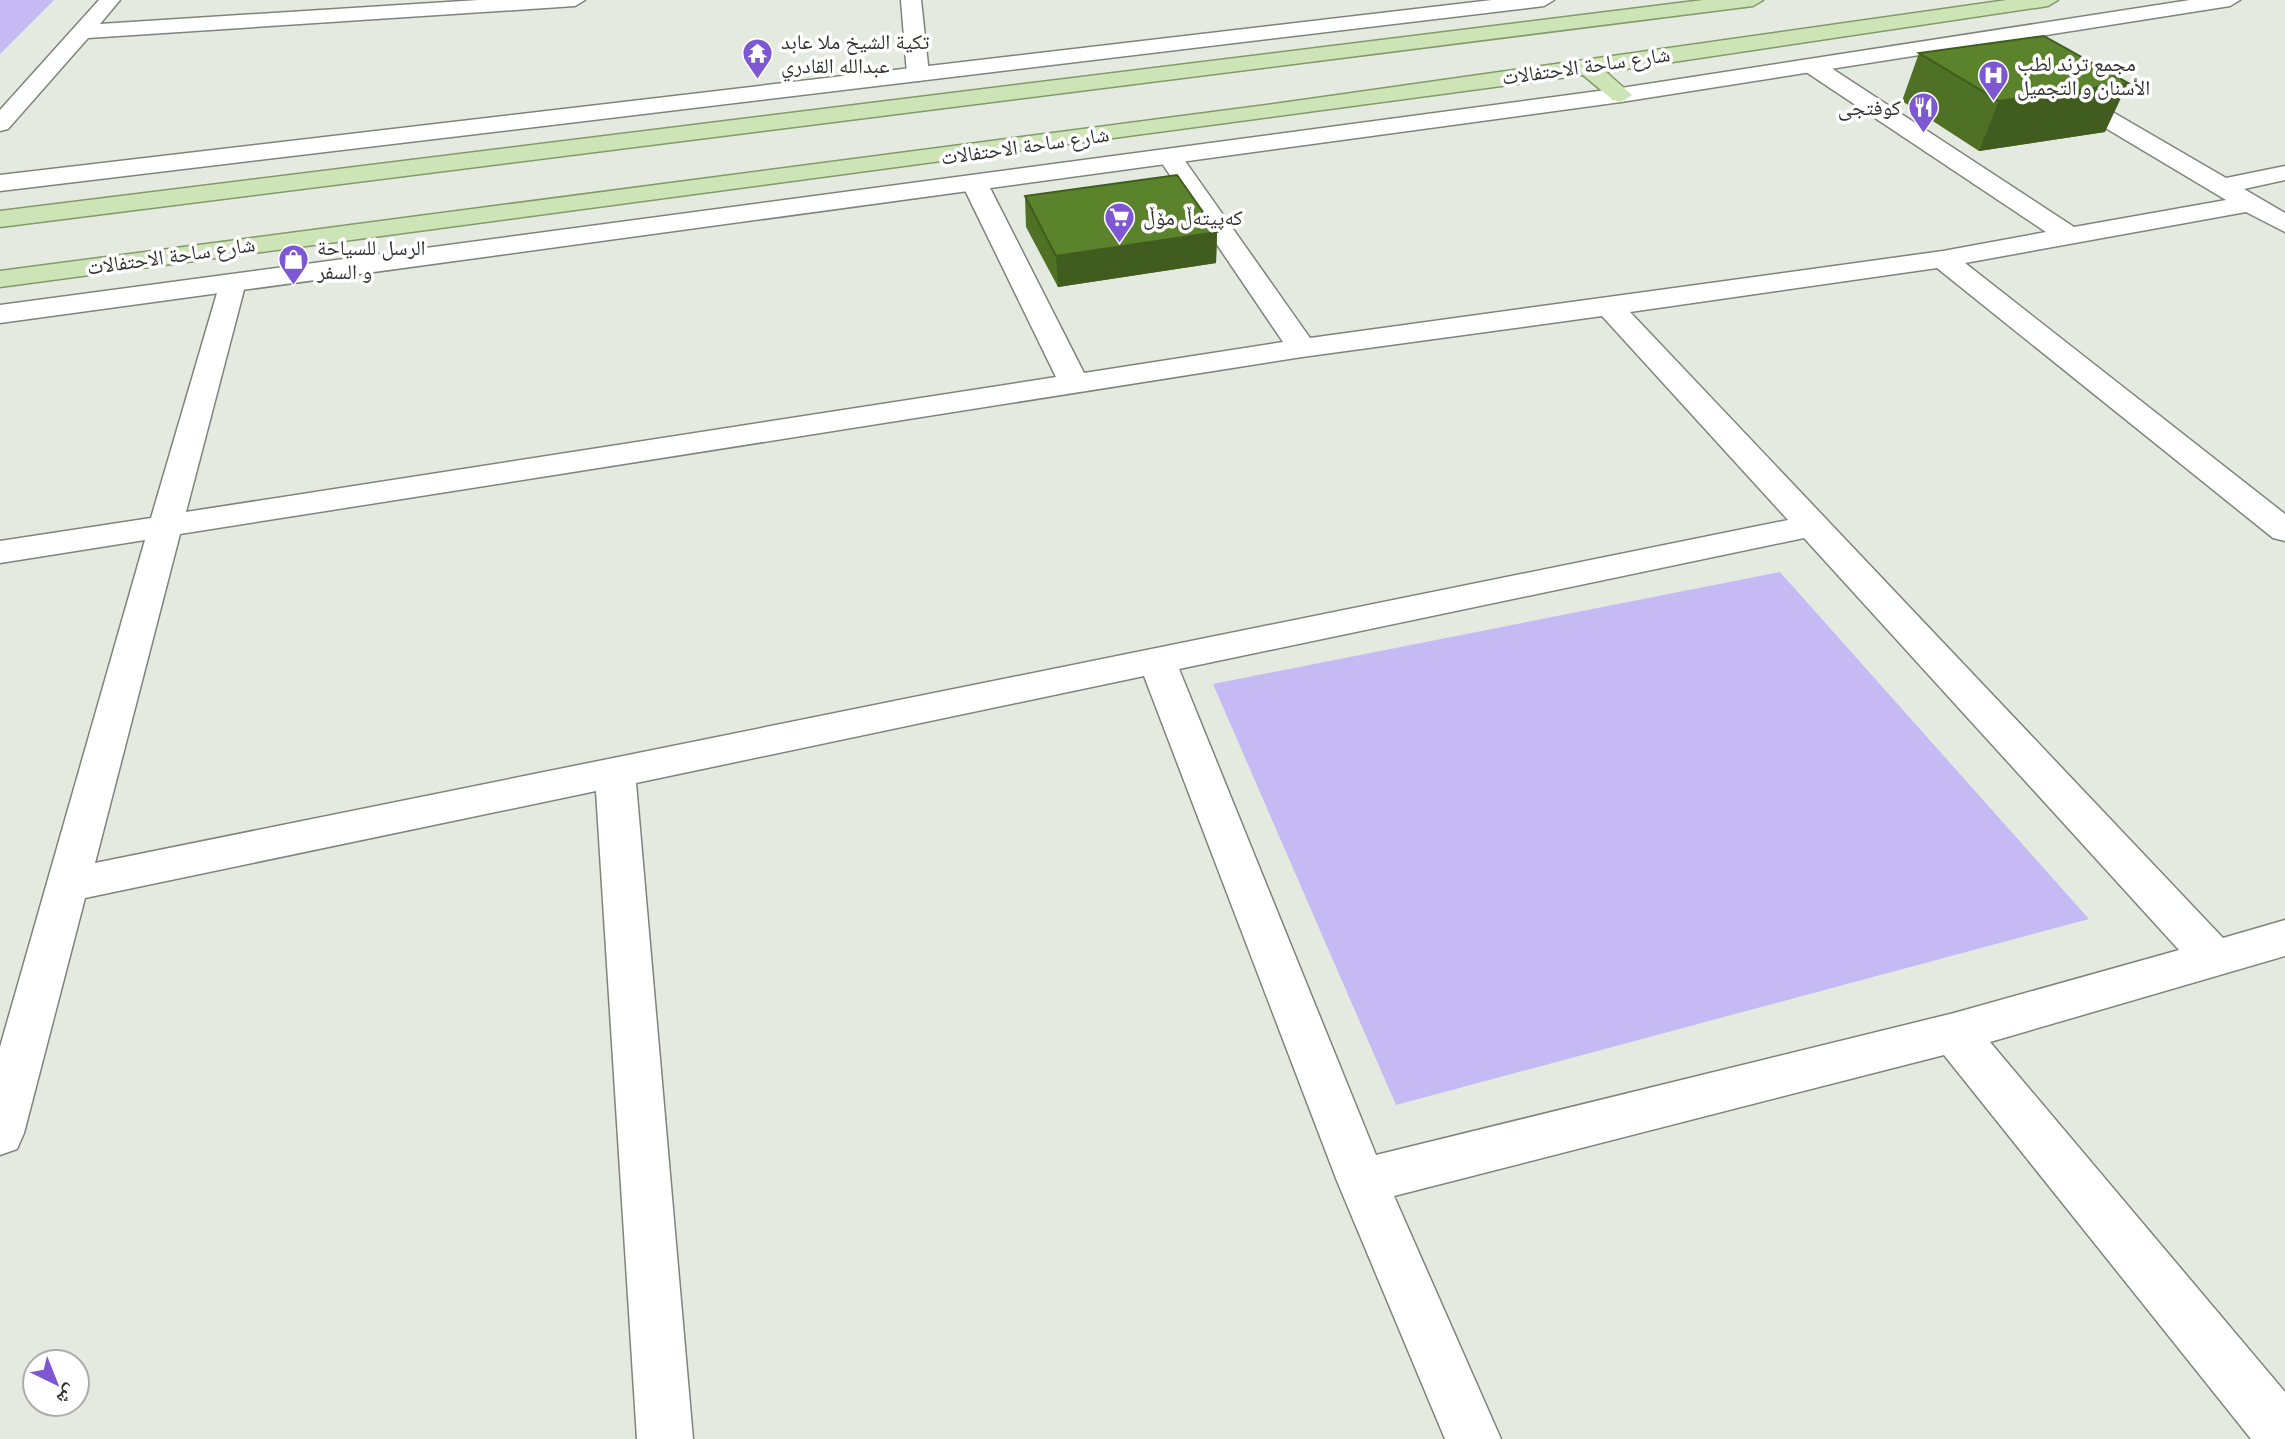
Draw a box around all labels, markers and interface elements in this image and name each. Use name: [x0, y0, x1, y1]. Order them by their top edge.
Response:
place label: تكية الشيخ ملا عابد عبدالله القادري: [781, 30, 929, 82]
temple icon: تكية الشيخ ملا عابد عبدالله القادري: [741, 37, 775, 81]
street label: شارع ساحة الاحتفالات: [1500, 42, 1672, 91]
place label: مجمع ترند لطب الأسنان و التجميل: [2017, 52, 2150, 101]
hospital icon: مجمع ترند لطب الأسنان و التجميل: [1977, 59, 2011, 103]
restaurant icon: كوفتجى: [1907, 91, 1941, 135]
place label: كوفتجى: [1838, 96, 1901, 121]
street label: شارع ساحة الاحتفالات: [939, 122, 1111, 171]
supermarket icon: کەپیتەڵ مۆڵ: [1103, 201, 1137, 245]
place label: کەپیتەڵ مۆڵ: [1143, 206, 1243, 230]
street label: شارع ساحة الاحتفالات: [85, 232, 257, 281]
place label: الرسل للسياحة و السفر: [316, 236, 426, 284]
shop icon: الرسل للسياحة و السفر: [277, 243, 311, 287]
north arrow: [21, 1348, 91, 1418]
text: ش: [52, 1380, 82, 1410]

